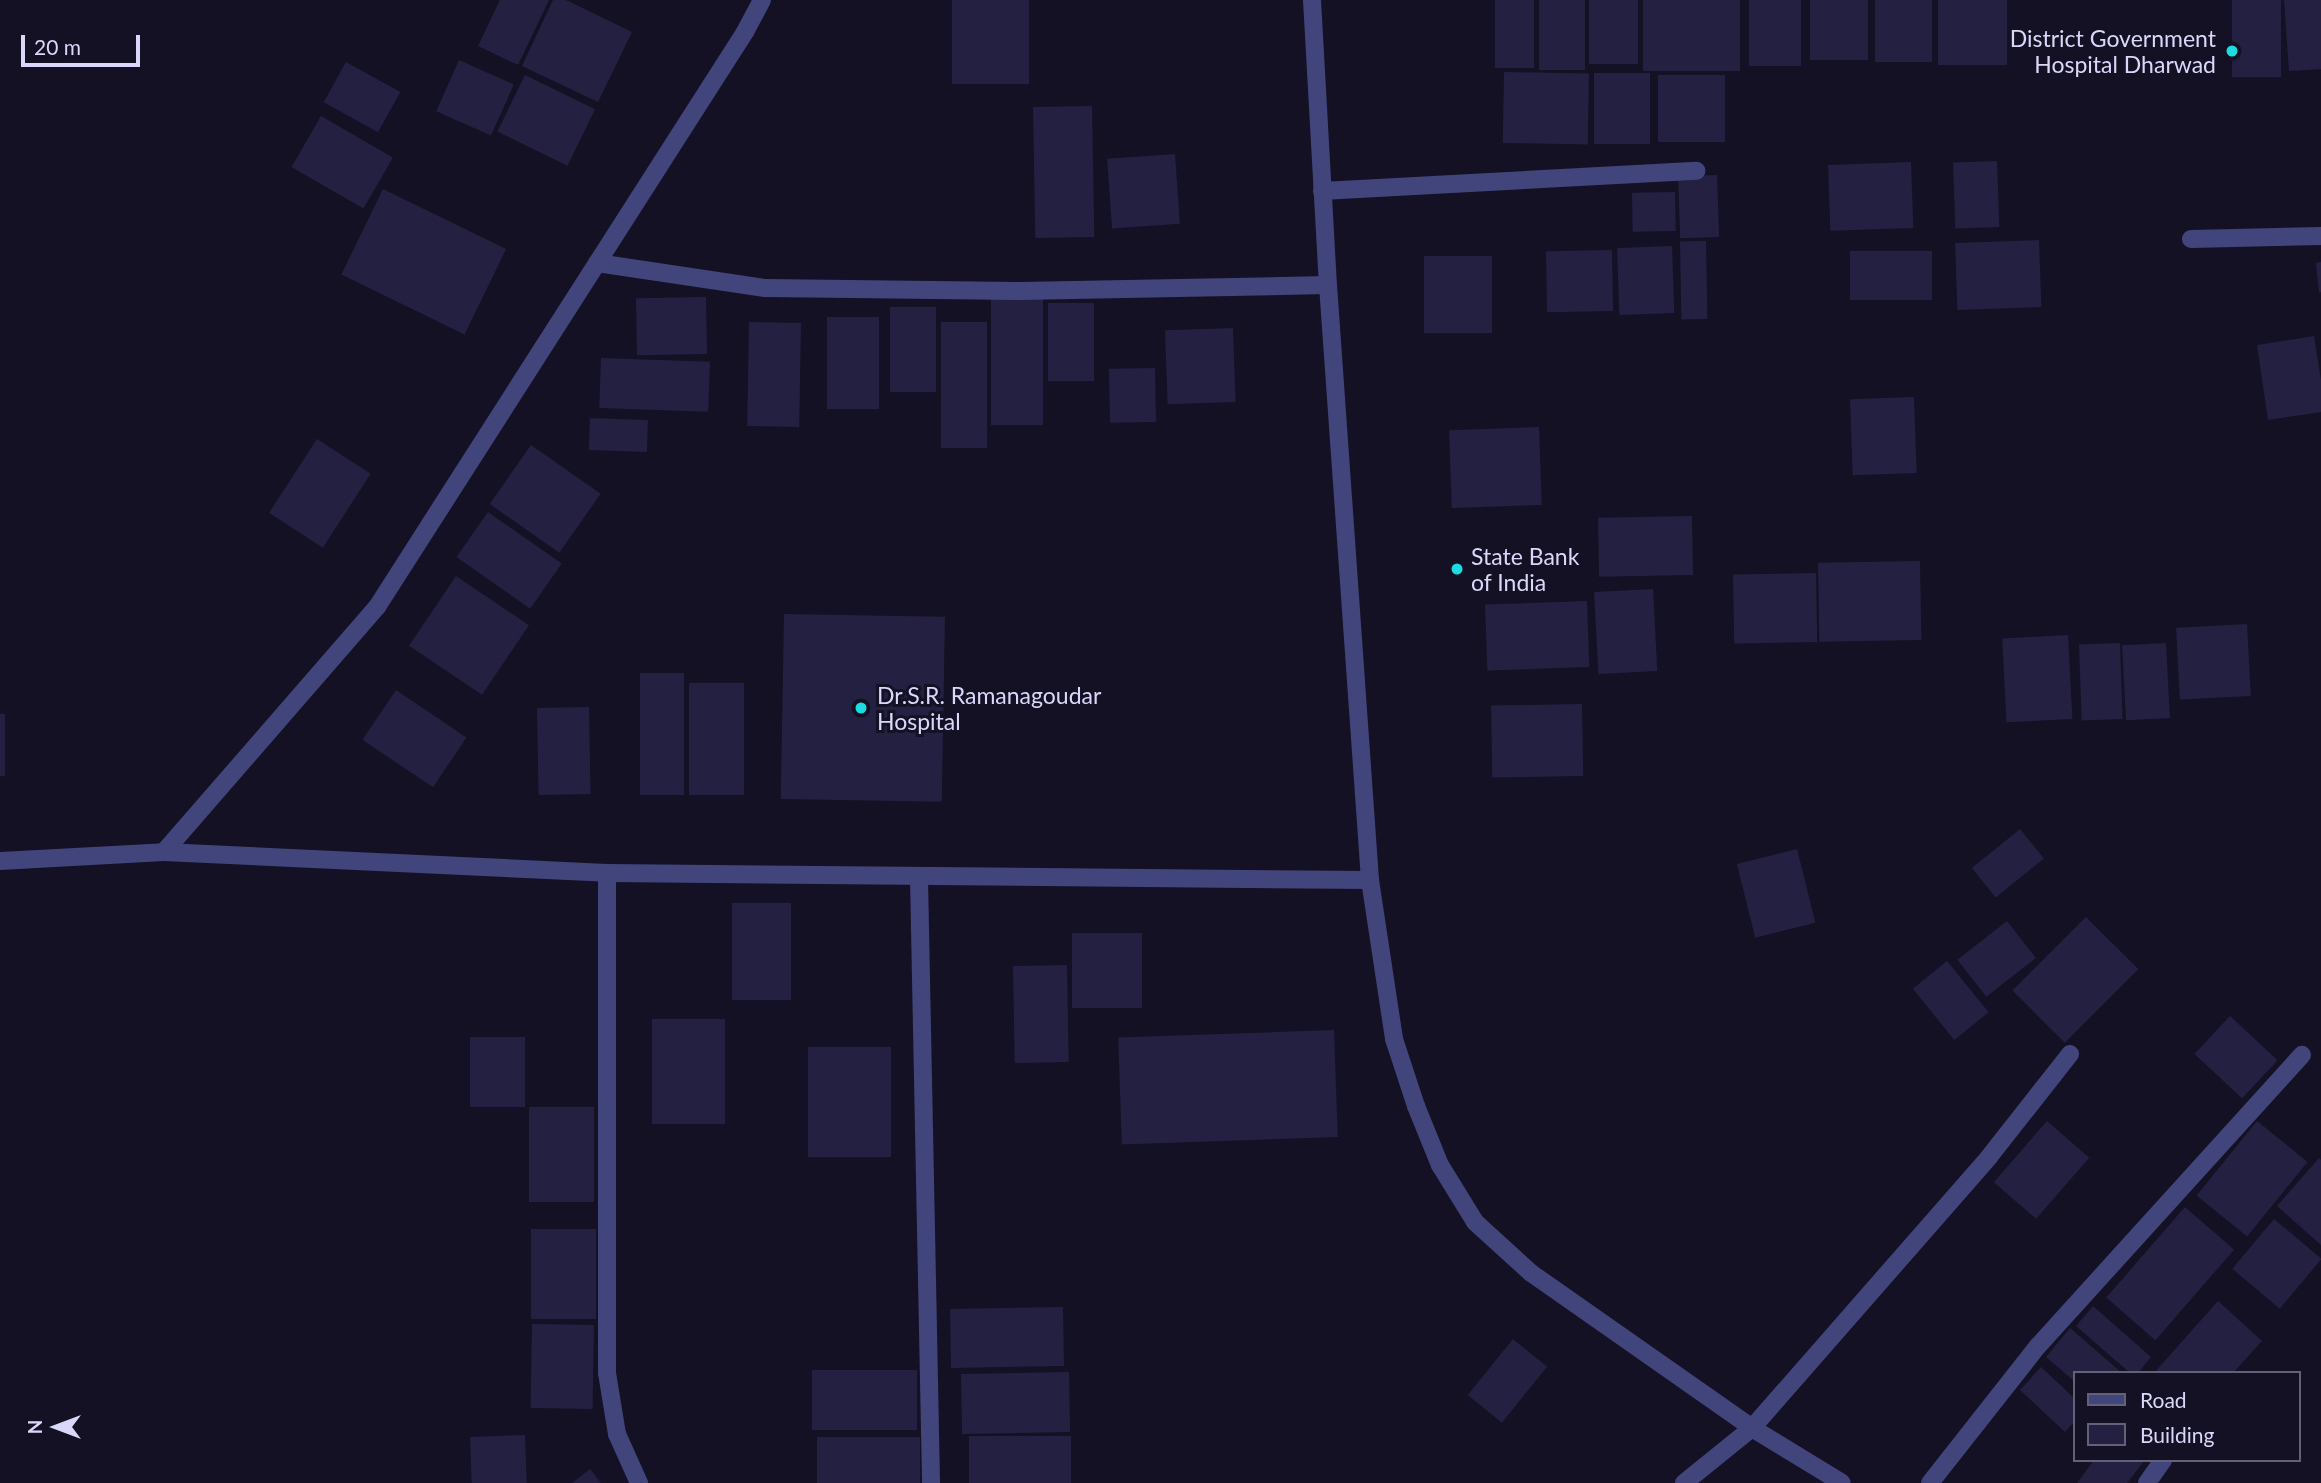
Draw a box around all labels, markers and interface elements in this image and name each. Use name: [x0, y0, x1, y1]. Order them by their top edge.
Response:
scale bar: [24, 21, 144, 65]
place label: District Government Hospital Dharwad: [2010, 24, 2216, 78]
text: 20 m: [34, 34, 81, 59]
marker: District Government Hospital Dharwad: [2222, 41, 2242, 61]
place label: State Bank of India: [1471, 542, 1579, 596]
marker: State Bank of India: [1449, 561, 1465, 577]
place label: Dr.S.R. Ramanagoudar Hospital: [877, 681, 1101, 735]
marker: Dr.S.R. Ramanagoudar Hospital: [851, 698, 871, 718]
legend: [2072, 1371, 2300, 1462]
text: Road: [2140, 1387, 2187, 1412]
north arrow: [21, 1392, 91, 1462]
text: N: [23, 1420, 46, 1434]
text: Building: [2140, 1422, 2215, 1447]

